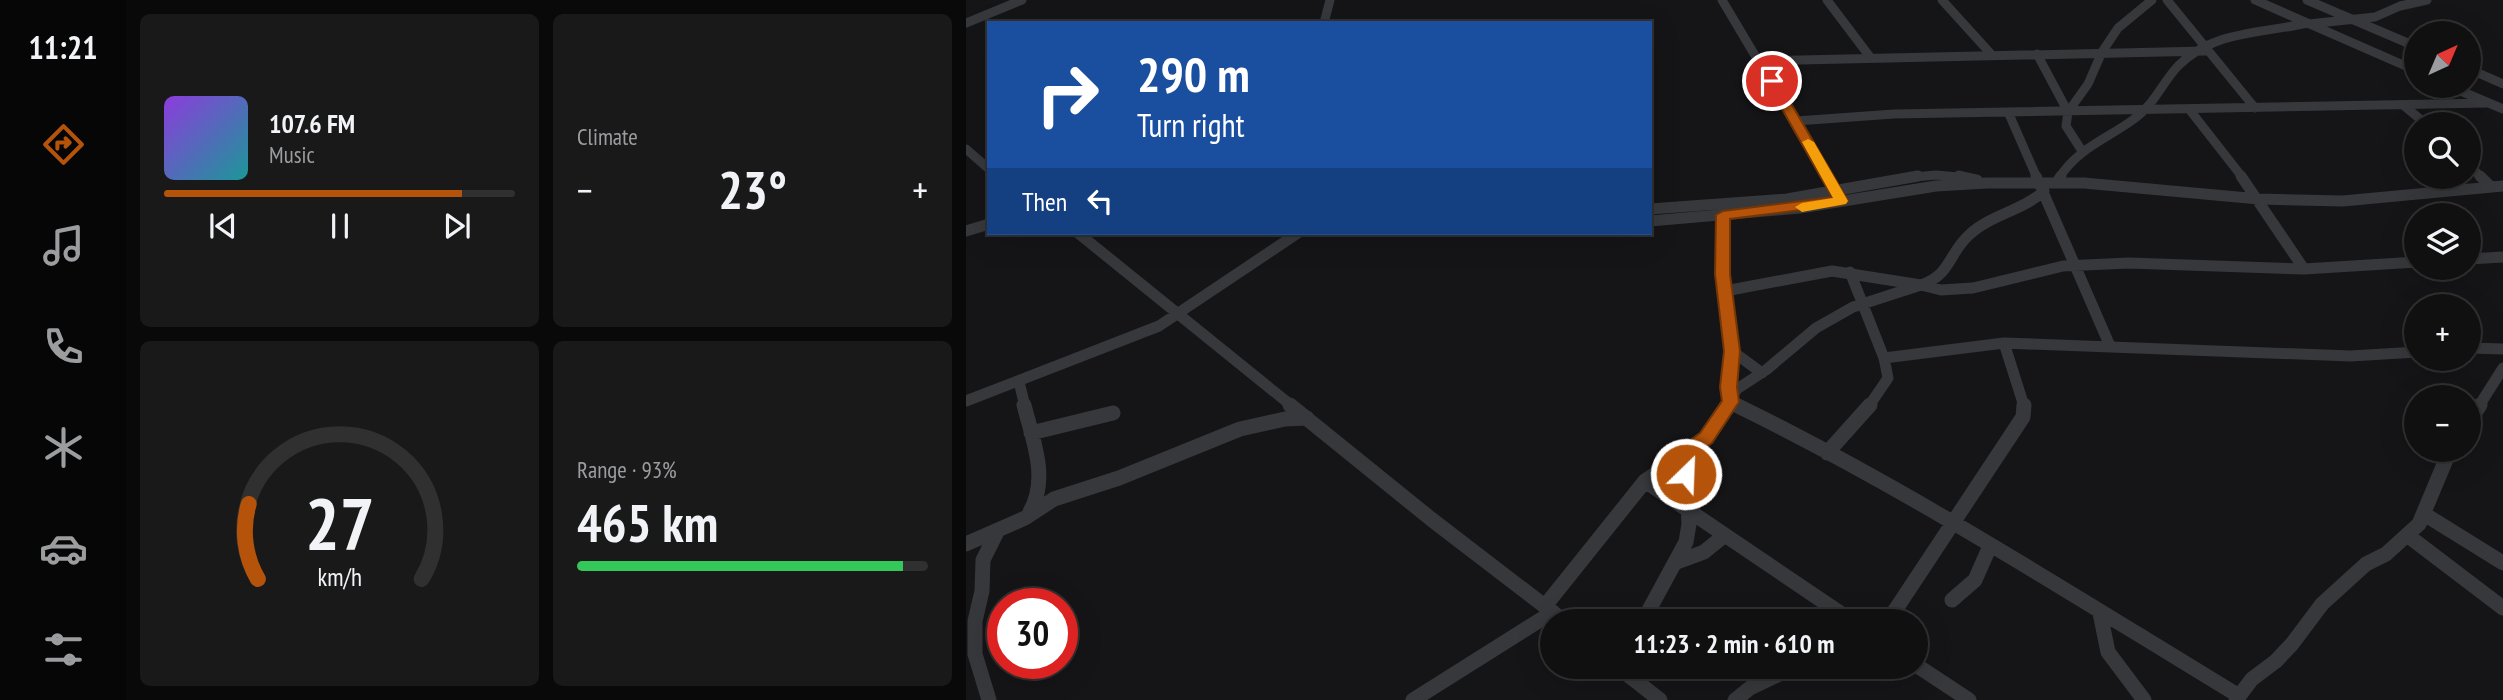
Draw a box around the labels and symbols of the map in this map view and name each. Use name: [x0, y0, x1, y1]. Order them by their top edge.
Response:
north arrow: [2404, 21, 2482, 98]
pin: [1742, 51, 1802, 111]
position arrow: [1649, 437, 1723, 511]
speed limit sign: 30: [987, 588, 1078, 679]

